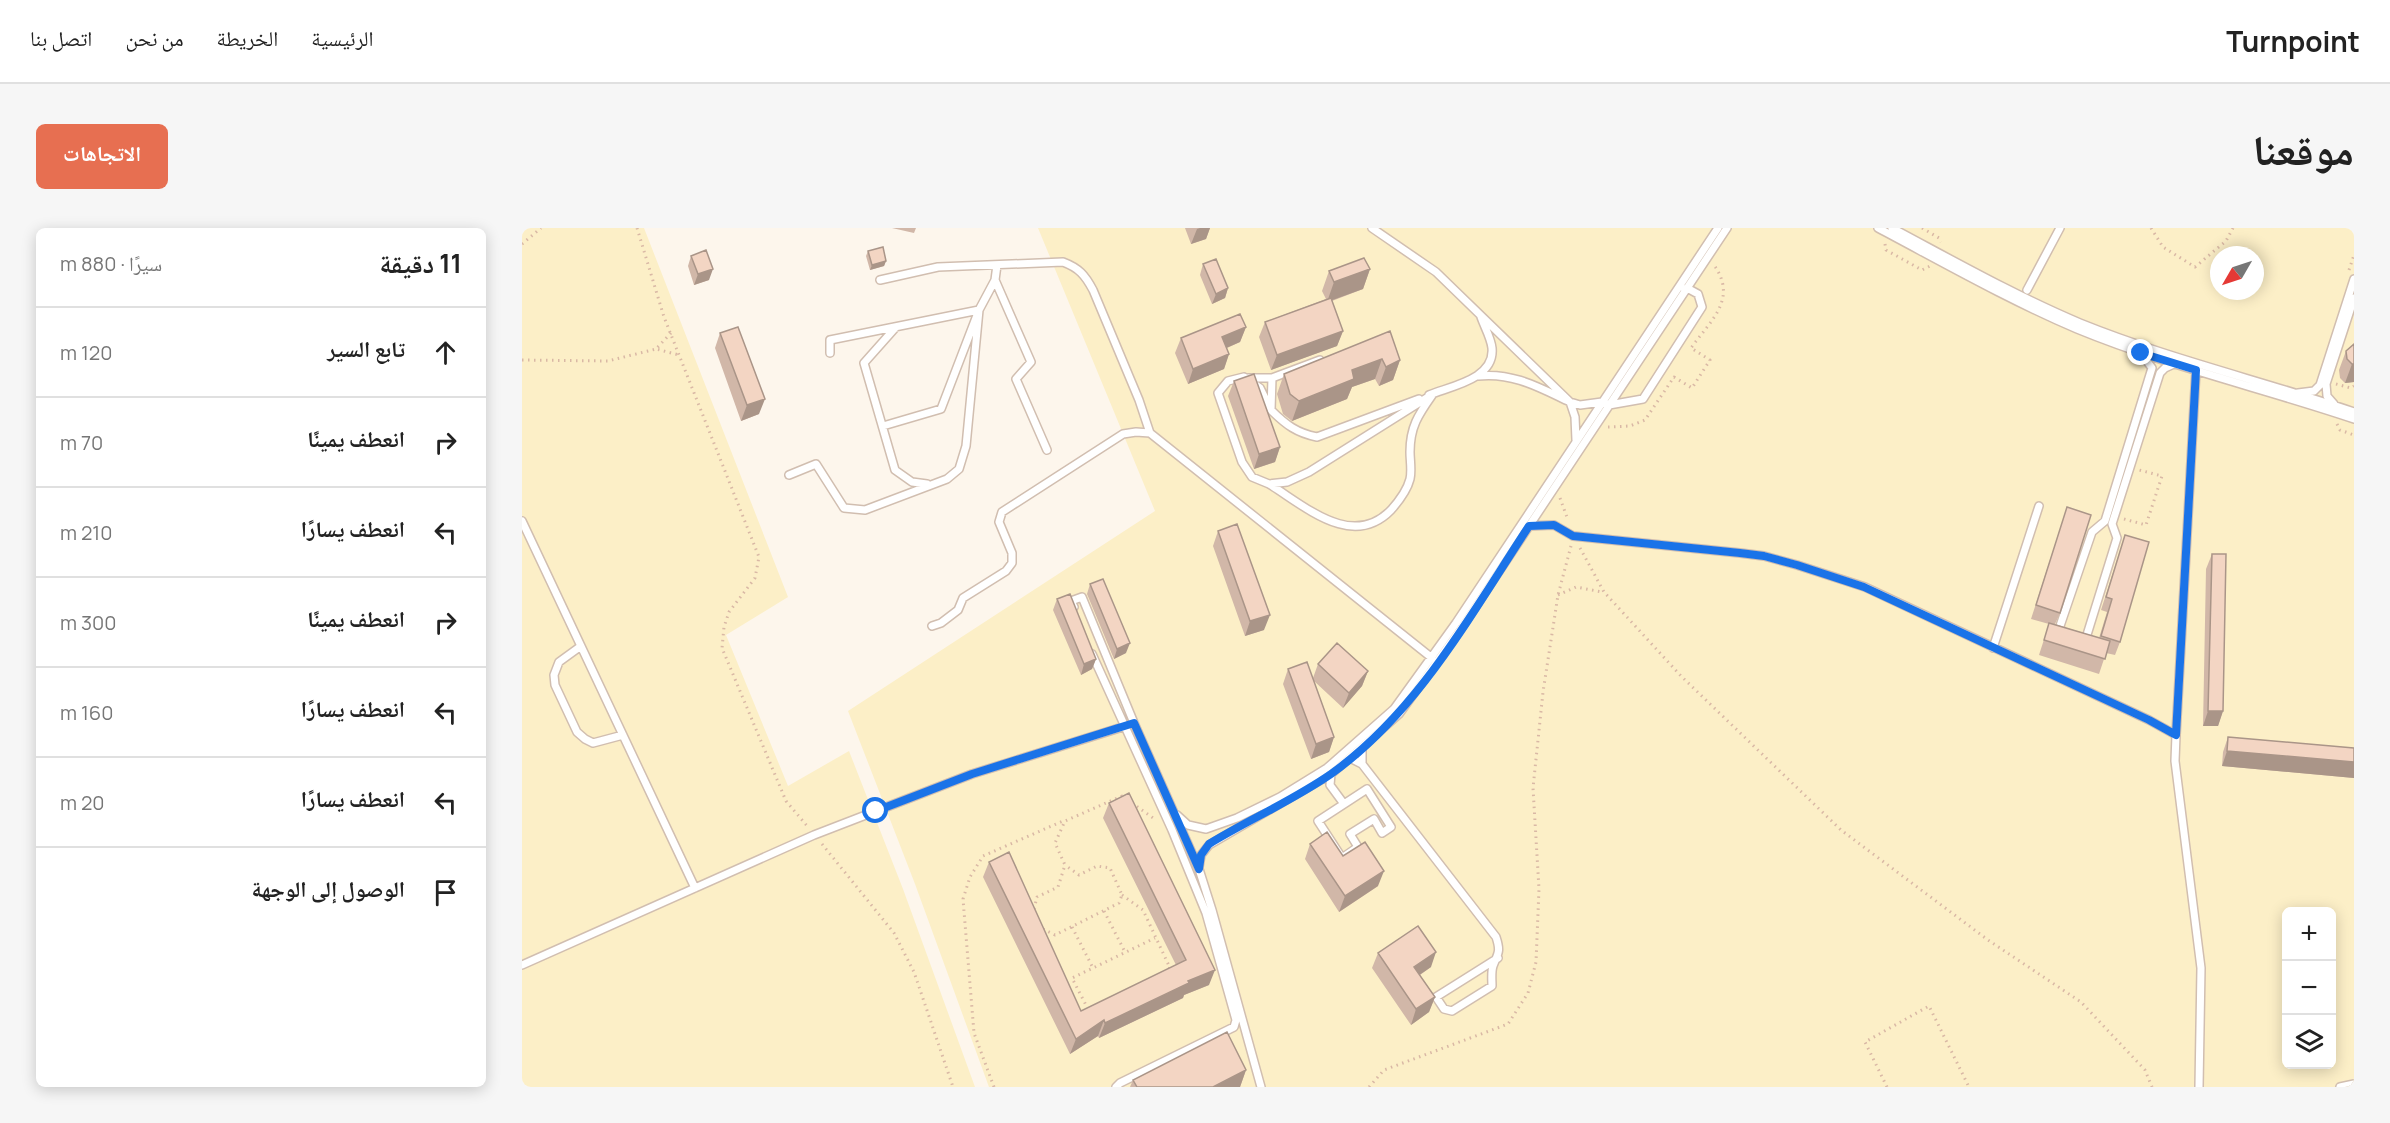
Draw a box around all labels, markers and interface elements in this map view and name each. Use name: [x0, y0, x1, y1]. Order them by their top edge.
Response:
text: Turnpoint: [2226, 22, 2360, 60]
text: اتصل بنا: [30, 24, 92, 52]
text: من نحن: [125, 24, 183, 52]
text: الخريطة: [216, 24, 278, 52]
text: الرئيسية: [311, 24, 374, 52]
text: موقعنا: [2253, 120, 2354, 178]
button: الاتجاهات: [36, 124, 168, 189]
text: 11 دقيقة: [379, 245, 462, 281]
north arrow: [2210, 246, 2264, 300]
text: سيرًا · 880 m: [60, 250, 162, 277]
text: تابع السير: [327, 334, 405, 364]
icon: ahead: [429, 336, 462, 369]
text: 120 m: [60, 339, 112, 366]
route end: [2127, 339, 2153, 365]
text: انعطف يمينًا: [307, 424, 405, 454]
icon: right: [429, 426, 462, 459]
text: 70 m: [60, 429, 103, 456]
text: انعطف يسارًا: [301, 514, 405, 544]
icon: left: [429, 516, 462, 549]
text: 210 m: [60, 519, 112, 546]
text: انعطف يمينًا: [307, 604, 405, 634]
icon: right: [429, 606, 462, 639]
text: 300 m: [60, 609, 116, 636]
text: انعطف يسارًا: [301, 694, 405, 724]
icon: left: [429, 696, 462, 729]
text: 160 m: [60, 699, 113, 726]
text: انعطف يسارًا: [301, 784, 405, 814]
icon: left: [429, 786, 462, 819]
text: 20 m: [60, 789, 105, 816]
route start: [862, 797, 888, 823]
text: الوصول إلى الوجهة: [252, 874, 405, 904]
icon: arrive: [429, 876, 462, 909]
map controls: [2282, 907, 2336, 1069]
button: +: [2282, 907, 2336, 961]
button: −: [2282, 961, 2336, 1015]
button: layers: [2282, 1015, 2336, 1069]

